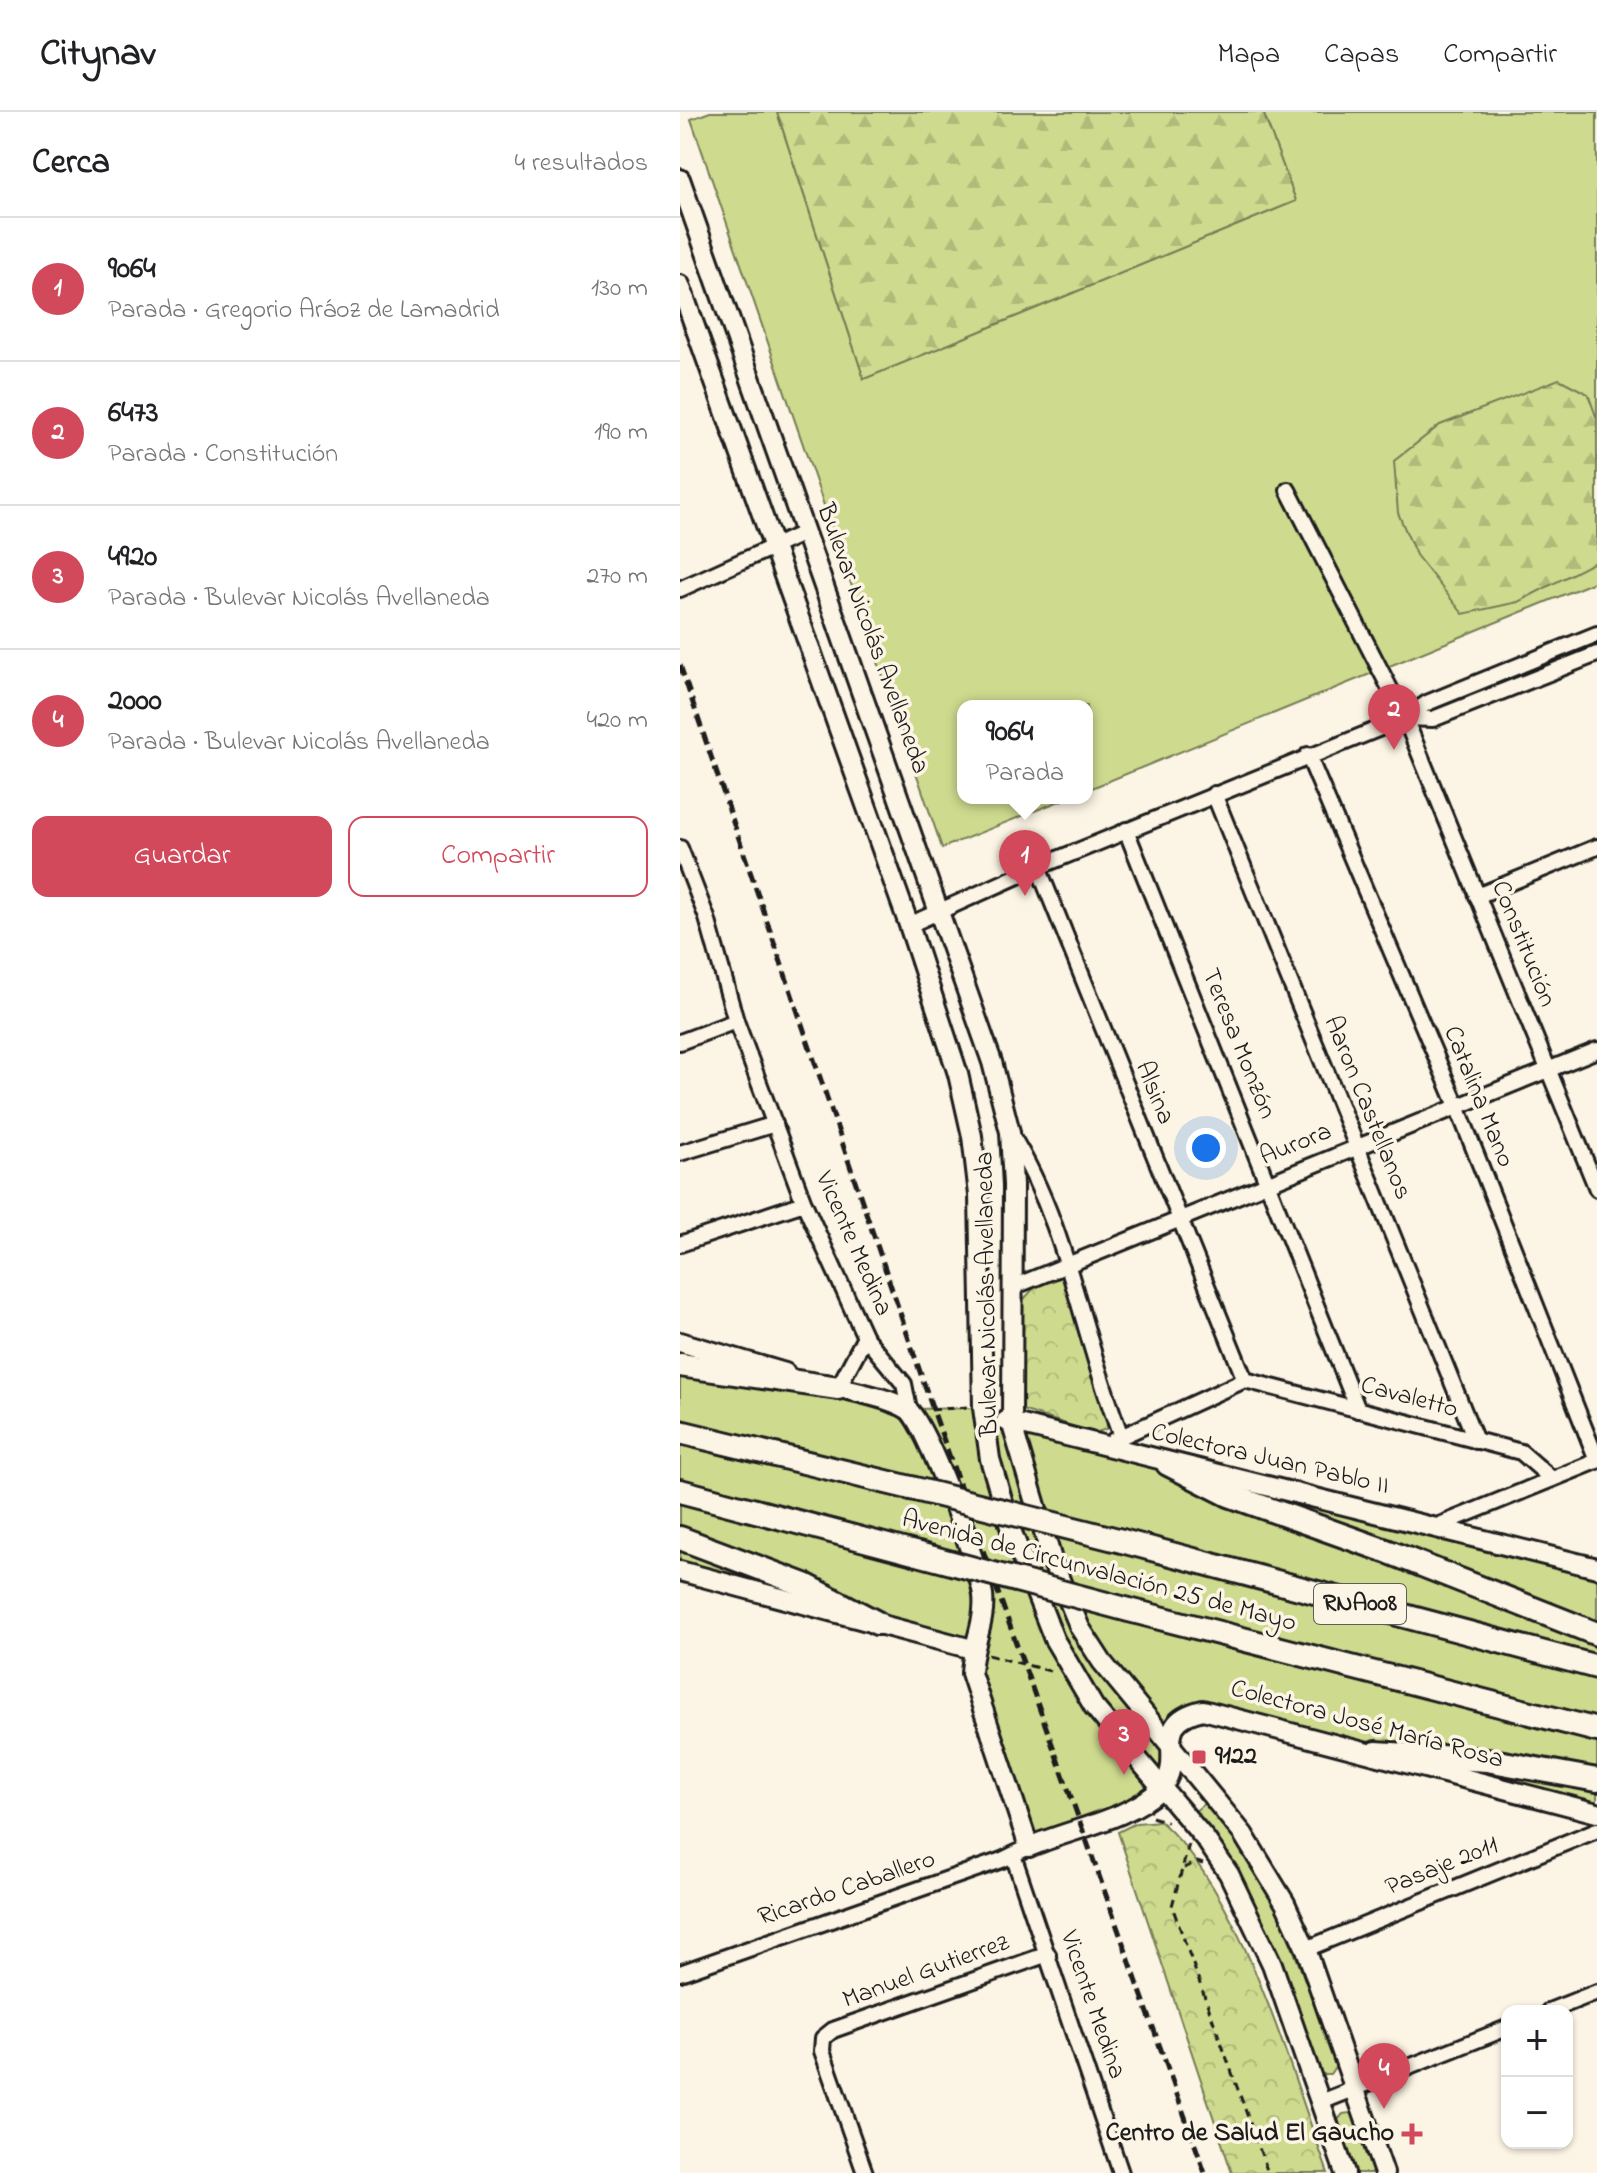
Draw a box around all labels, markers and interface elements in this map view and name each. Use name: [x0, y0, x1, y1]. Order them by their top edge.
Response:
text: Citynav: [40, 27, 156, 83]
text: Mapa: [1218, 35, 1280, 76]
text: Capas: [1324, 35, 1399, 76]
text: Compartir: [1443, 35, 1557, 76]
text: Cerca: [32, 139, 110, 189]
text: 4 resultados: [515, 145, 648, 183]
text: 9064: [108, 248, 156, 292]
text: 1: [54, 270, 62, 308]
text: 130 m: [591, 270, 648, 308]
text: Parada · Gregorio Aráoz de Lamadrid: [108, 292, 500, 330]
text: 6473: [108, 392, 158, 436]
text: 2: [52, 414, 64, 452]
text: 190 m: [594, 414, 648, 452]
text: Parada · Constitución: [108, 436, 338, 474]
street label: Bulevar Nicolás Avellaneda: [805, 498, 939, 779]
text: 4920: [108, 536, 157, 580]
text: 3: [53, 558, 63, 596]
text: 270 m: [586, 558, 648, 596]
text: Parada · Bulevar Nicolás Avellaneda: [108, 580, 490, 618]
text: 2000: [108, 680, 162, 724]
pin: 2: [1368, 684, 1420, 750]
popup: [957, 700, 1093, 804]
text: 4: [53, 702, 63, 740]
text: 420 m: [586, 702, 648, 740]
text: 9064: [986, 711, 1033, 755]
text: Parada · Bulevar Nicolás Avellaneda: [108, 724, 490, 762]
text: Parada: [986, 755, 1064, 793]
button: Guardar: [32, 816, 332, 897]
button: Compartir: [348, 816, 648, 897]
pin: 1: [999, 830, 1051, 896]
street label: Constitución: [1480, 875, 1566, 1013]
street label: Teresa Monzón: [1191, 963, 1285, 1125]
street label: Aaron Castellanos: [1313, 1010, 1421, 1206]
street label: Catalina Mano: [1432, 1021, 1524, 1173]
street label: Alsina: [1124, 1056, 1184, 1130]
street label: Aurora: [1254, 1113, 1338, 1177]
your location: [1186, 1128, 1226, 1168]
street label: Bulevar Nicolás Avellaneda: [967, 1151, 1010, 1438]
street label: Vicente Medina: [804, 1165, 902, 1322]
street label: Cavaletto: [1356, 1367, 1462, 1429]
street label: Colectora Juan Pablo II: [1147, 1414, 1393, 1506]
street label: Avenida de Circunvalación 25 de Mayo: [897, 1501, 1301, 1643]
road number: RNA008: [1314, 1584, 1406, 1624]
street label: Colectora José María Rosa: [1226, 1670, 1508, 1780]
pin: 3: [1098, 1709, 1150, 1775]
place label: 9122: [1214, 1738, 1257, 1776]
marker: 9122: [1190, 1748, 1208, 1766]
street label: Pasaje 2011: [1380, 1827, 1504, 1907]
street label: Ricardo Caballero: [753, 1841, 941, 1937]
street label: Manuel Gutierrez: [837, 1924, 1015, 2020]
street label: Vicente Medina: [1049, 1925, 1135, 2084]
map controls: [1501, 2005, 1573, 2149]
button: +: [1501, 2005, 1573, 2077]
pin: 4: [1358, 2043, 1410, 2109]
button: −: [1501, 2077, 1573, 2149]
place label: Centro de Salud El Gaucho: [1106, 2115, 1394, 2153]
marker: Centro de Salud El Gaucho: [1401, 2123, 1423, 2145]

